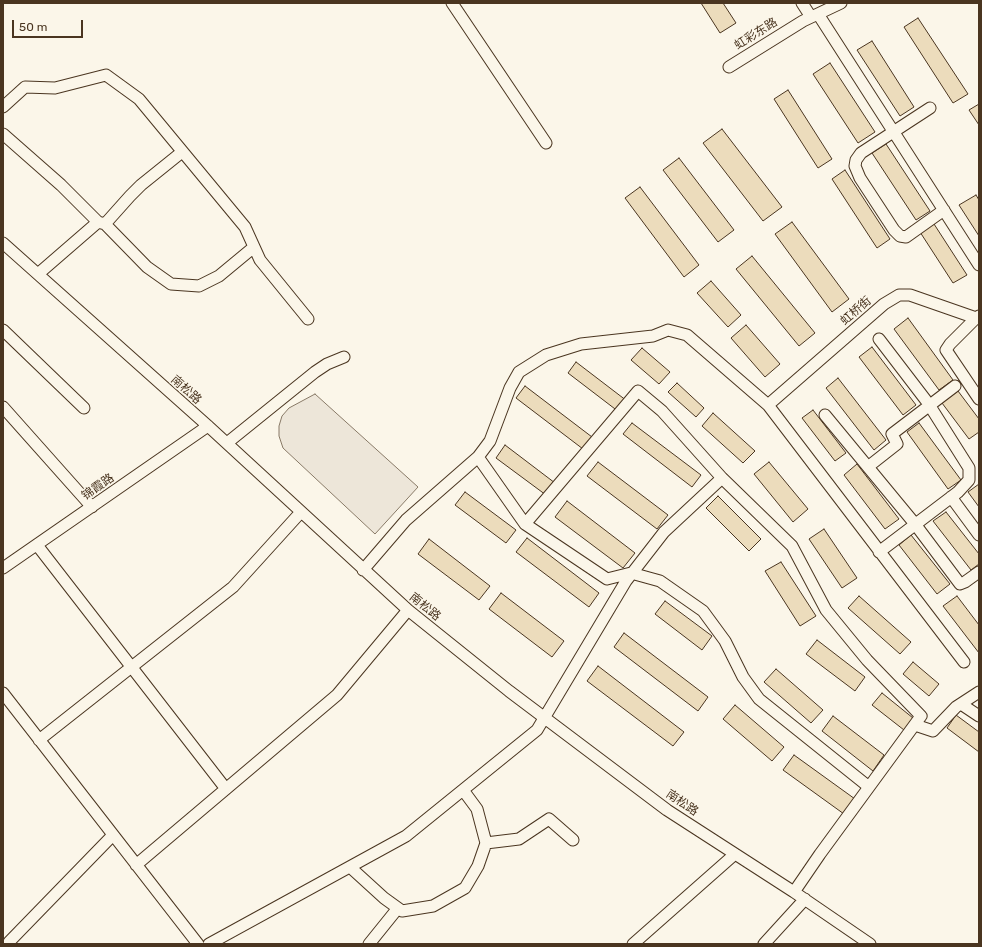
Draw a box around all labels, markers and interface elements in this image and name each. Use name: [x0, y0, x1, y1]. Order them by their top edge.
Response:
scale bar: [14, 12, 85, 38]
street label: 虹彩东路: [732, 15, 780, 53]
text: 50 m: [19, 20, 47, 34]
street label: 虹桥街: [838, 294, 874, 328]
street label: 南松路: [168, 373, 204, 407]
street label: 锦霞路: [79, 471, 117, 503]
street label: 南松路: [406, 590, 444, 624]
street label: 南松路: [663, 787, 701, 819]

